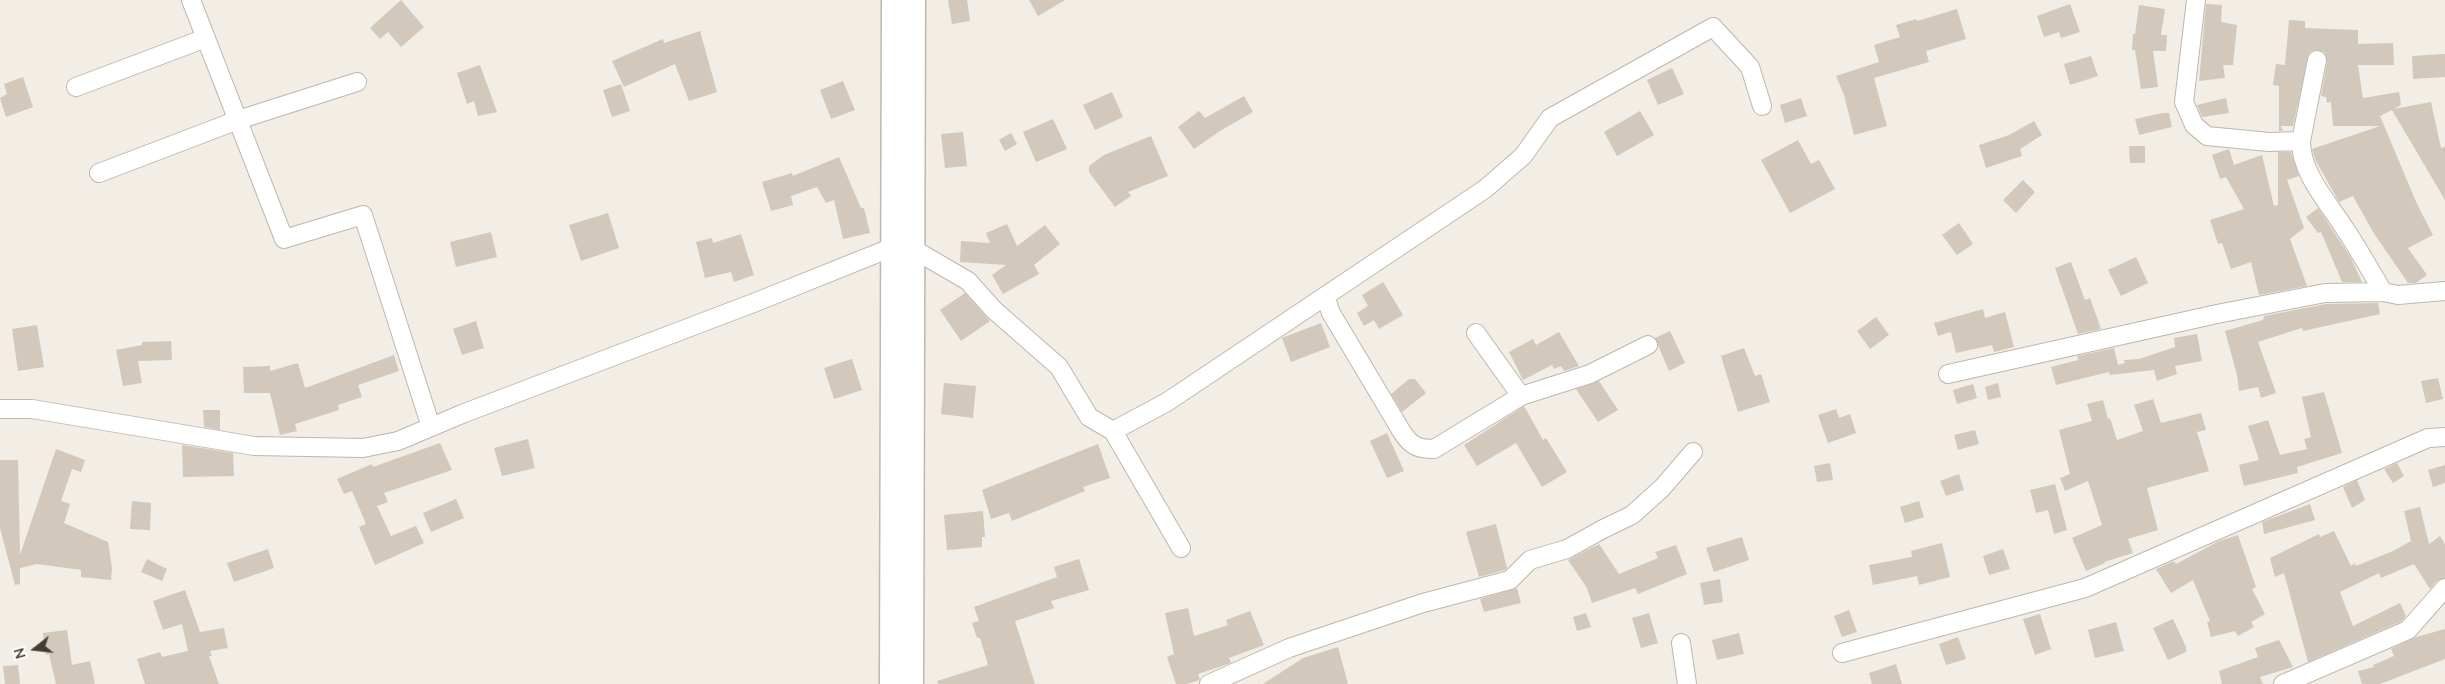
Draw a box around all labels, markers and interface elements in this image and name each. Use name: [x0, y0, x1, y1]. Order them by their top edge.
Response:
north arrow: [10, 624, 60, 674]
text: N: [10, 646, 31, 661]

